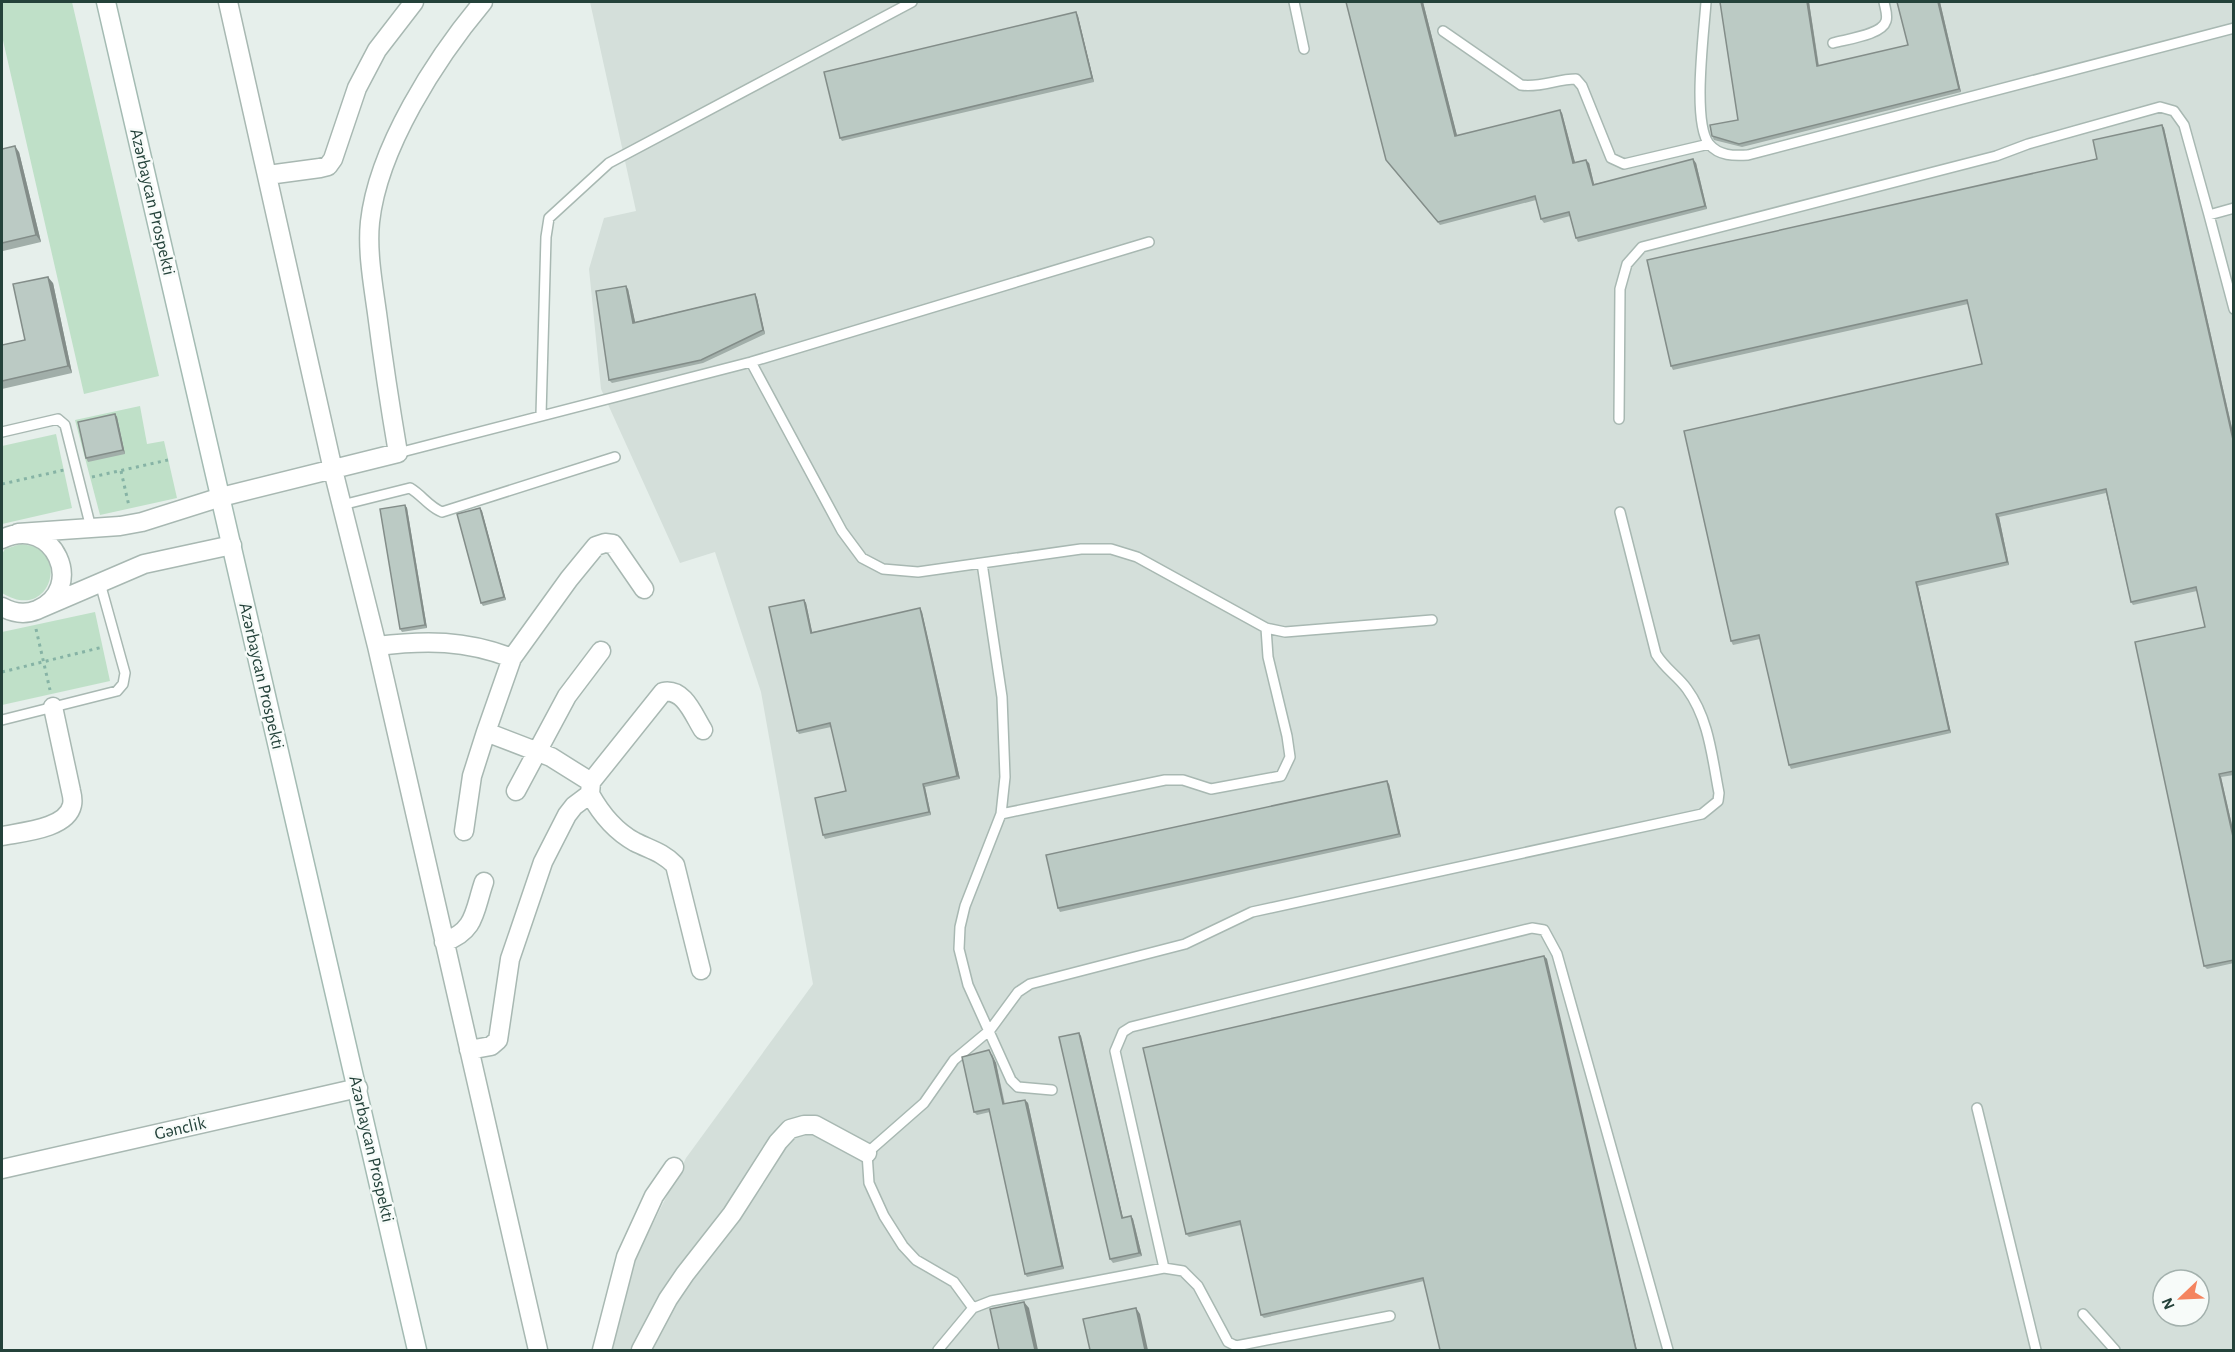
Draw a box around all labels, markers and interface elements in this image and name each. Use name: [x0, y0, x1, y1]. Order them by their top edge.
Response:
street label: Azərbaycan Prospekti: [126, 127, 178, 277]
street label: Azərbaycan Prospekti: [235, 601, 287, 751]
street label: Azərbaycan Prospekti: [345, 1074, 397, 1224]
street label: Gənclik: [153, 1114, 208, 1144]
north arrow: [2151, 1268, 2211, 1328]
text: N: [2159, 1295, 2178, 1312]

